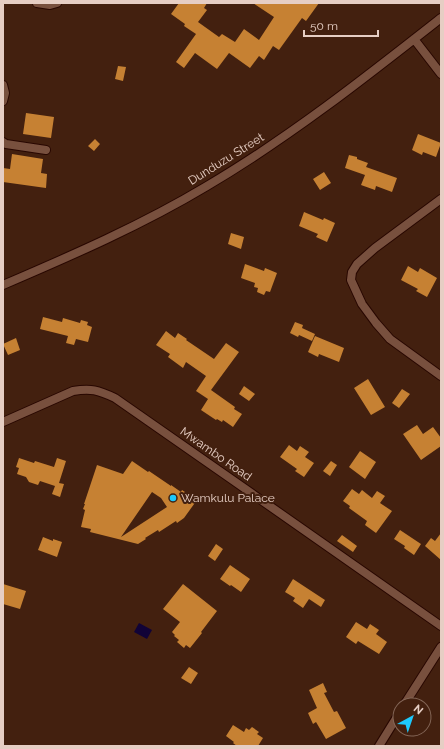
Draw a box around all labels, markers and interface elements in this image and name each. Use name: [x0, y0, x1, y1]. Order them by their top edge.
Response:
scale bar: [304, 12, 378, 38]
text: 50 m: [310, 19, 338, 33]
street label: Dunduzu Street: [186, 130, 266, 188]
street label: Mwambo Road: [178, 424, 254, 484]
place label: Wamkulu Palace: [181, 491, 275, 505]
marker: Wamkulu Palace: [168, 493, 178, 503]
north arrow: [392, 697, 432, 737]
text: N: [411, 702, 426, 717]

